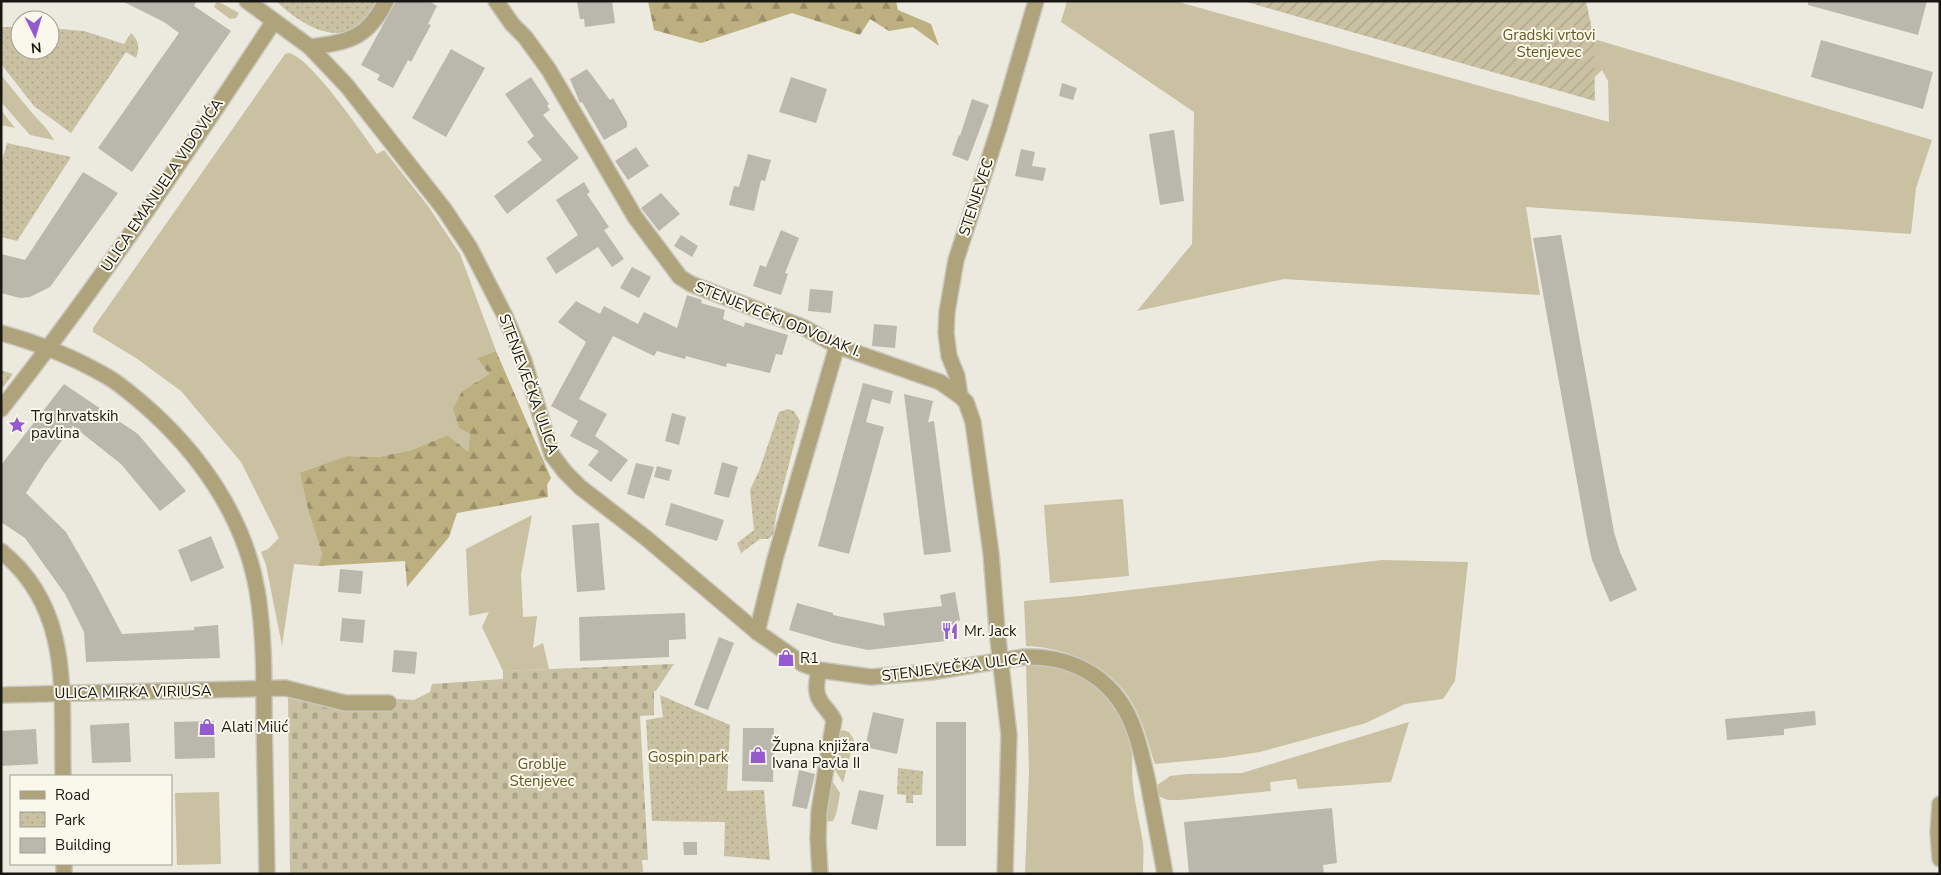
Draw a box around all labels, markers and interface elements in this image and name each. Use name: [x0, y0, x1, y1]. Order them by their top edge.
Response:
north arrow: [10, 10, 60, 60]
park label: Gradski vrtovi Stenjevec: [1502, 25, 1596, 62]
text: N: [30, 38, 42, 57]
street label: ULICA EMANUELA VIDOVIĆA: [96, 94, 228, 276]
street label: STENJEVEC: [954, 156, 998, 238]
street label: STENJEVEČKI ODVOJAK I.: [692, 276, 864, 361]
street label: STENJEVEČKA ULICA: [494, 311, 565, 457]
place label: Trg hrvatskih pavlina: [31, 406, 119, 443]
place icon: Trg hrvatskih pavlina: [7, 415, 27, 435]
restaurant icon: Mr. Jack: [940, 621, 960, 641]
place label: Mr. Jack: [964, 621, 1017, 641]
street label: STENJEVEČKA ULICA: [880, 647, 1030, 686]
shop icon: R1: [776, 648, 796, 668]
place label: R1: [800, 648, 819, 668]
street label: ULICA MIRKA VIRIUSA: [54, 681, 212, 703]
shop icon: Alati Milić: [197, 717, 217, 737]
place label: Alati Milić: [221, 717, 288, 737]
place label: Župna knjižara Ivana Pavla II: [772, 736, 869, 773]
shop icon: Župna knjižara Ivana Pavla II: [748, 745, 768, 765]
park label: Gospin park: [648, 747, 729, 767]
park label: Groblje Stenjevec: [510, 754, 574, 791]
legend: [10, 775, 172, 865]
text: Road: [55, 785, 90, 805]
text: Park: [55, 810, 85, 830]
text: Building: [55, 835, 111, 855]

